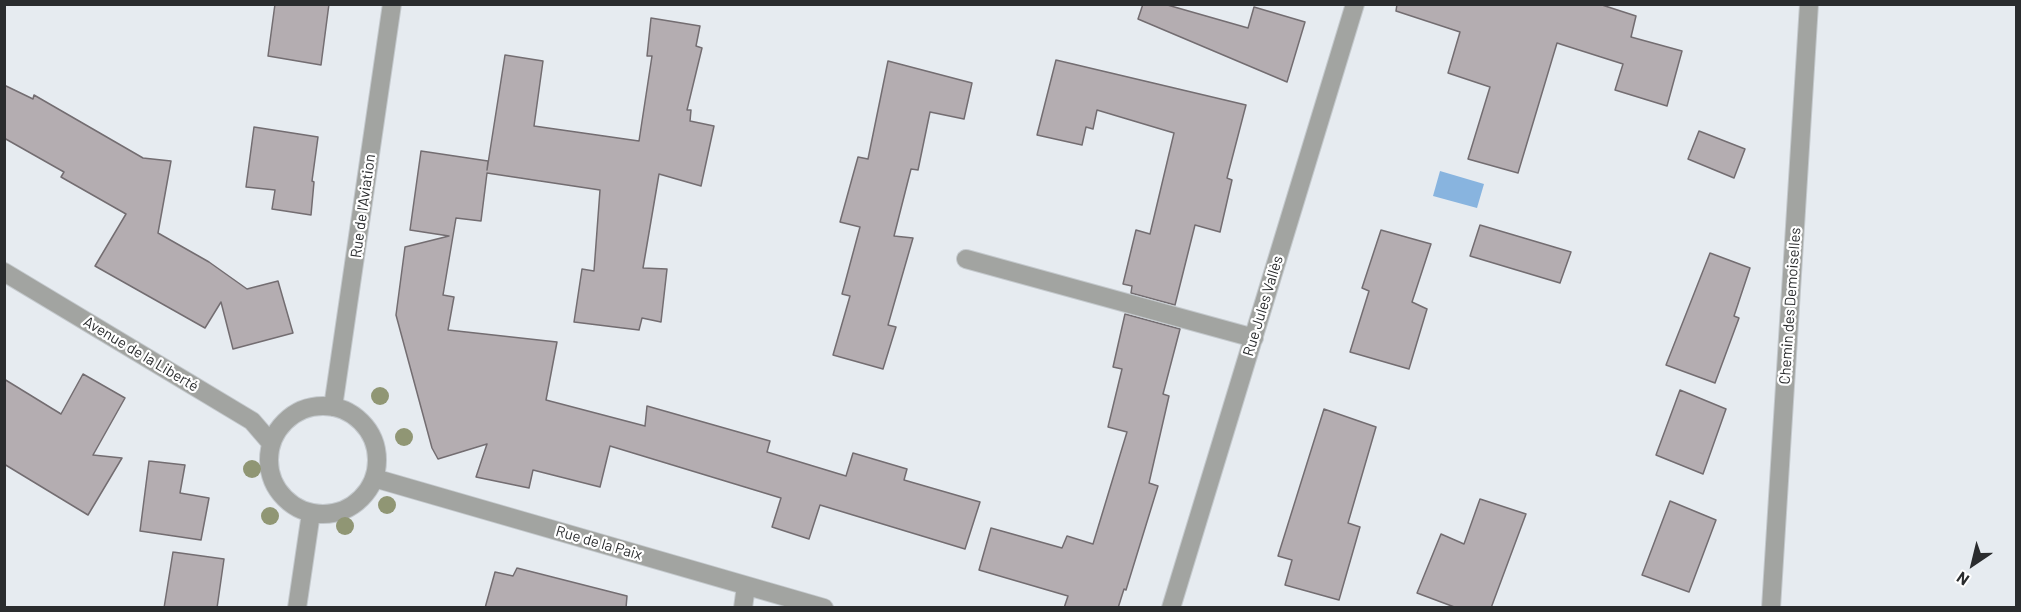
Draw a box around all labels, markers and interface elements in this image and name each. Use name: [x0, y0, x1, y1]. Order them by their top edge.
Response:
street label: Rue de l'Aviation: [347, 153, 379, 259]
street label: Chemin des Demoiselles: [1776, 227, 1804, 385]
street label: Rue Jules Vallès: [1239, 254, 1287, 358]
street label: Avenue de la Liberté: [80, 312, 202, 396]
street label: Rue de la Paix: [554, 522, 644, 564]
north arrow: [1943, 534, 2003, 594]
text: N: [1953, 568, 1972, 590]

